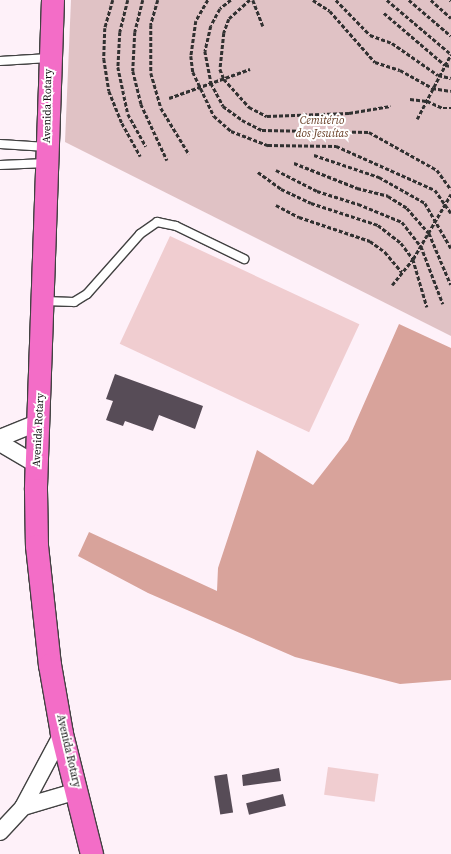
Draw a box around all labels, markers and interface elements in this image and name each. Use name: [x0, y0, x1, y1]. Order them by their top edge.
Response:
street label: Avenida Rotary: [41, 69, 55, 143]
park label: Cemitério dos Jesuítas: [296, 115, 348, 141]
street label: Avenida Rotary: [30, 393, 48, 467]
street label: Avenida Rotary: [53, 713, 83, 789]

